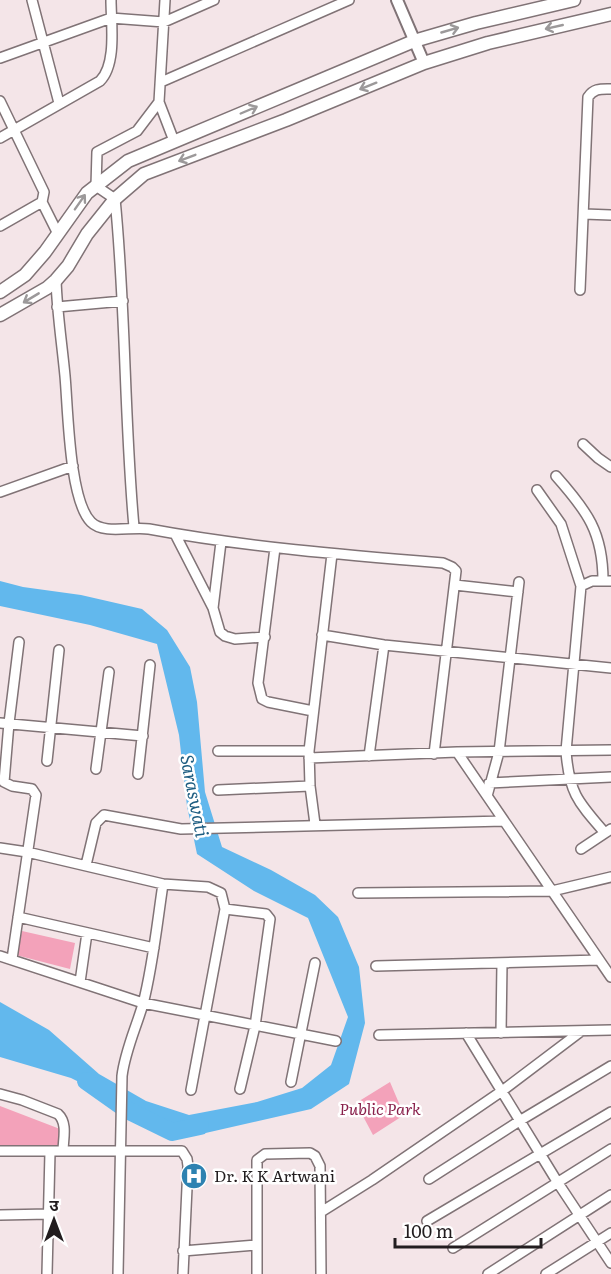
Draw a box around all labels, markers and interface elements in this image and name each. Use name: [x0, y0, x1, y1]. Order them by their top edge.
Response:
one-way arrow: [545, 22, 564, 34]
one-way arrow: [440, 24, 459, 35]
one-way arrow: [360, 81, 378, 92]
one-way arrow: [239, 104, 258, 115]
one-way arrow: [178, 153, 197, 164]
one-way arrow: [74, 195, 86, 211]
one-way arrow: [23, 292, 40, 304]
water label: Saraswati: [174, 752, 217, 840]
park label: Public Park: [339, 1096, 421, 1120]
hospital icon: Dr. K K Artwani: [179, 1161, 209, 1191]
place label: Dr. K K Artwani: [214, 1163, 335, 1187]
north arrow: [24, 1190, 84, 1250]
text: उ: [49, 1192, 59, 1216]
scale bar: [395, 1211, 540, 1249]
text: 100 m: [404, 1217, 453, 1244]

